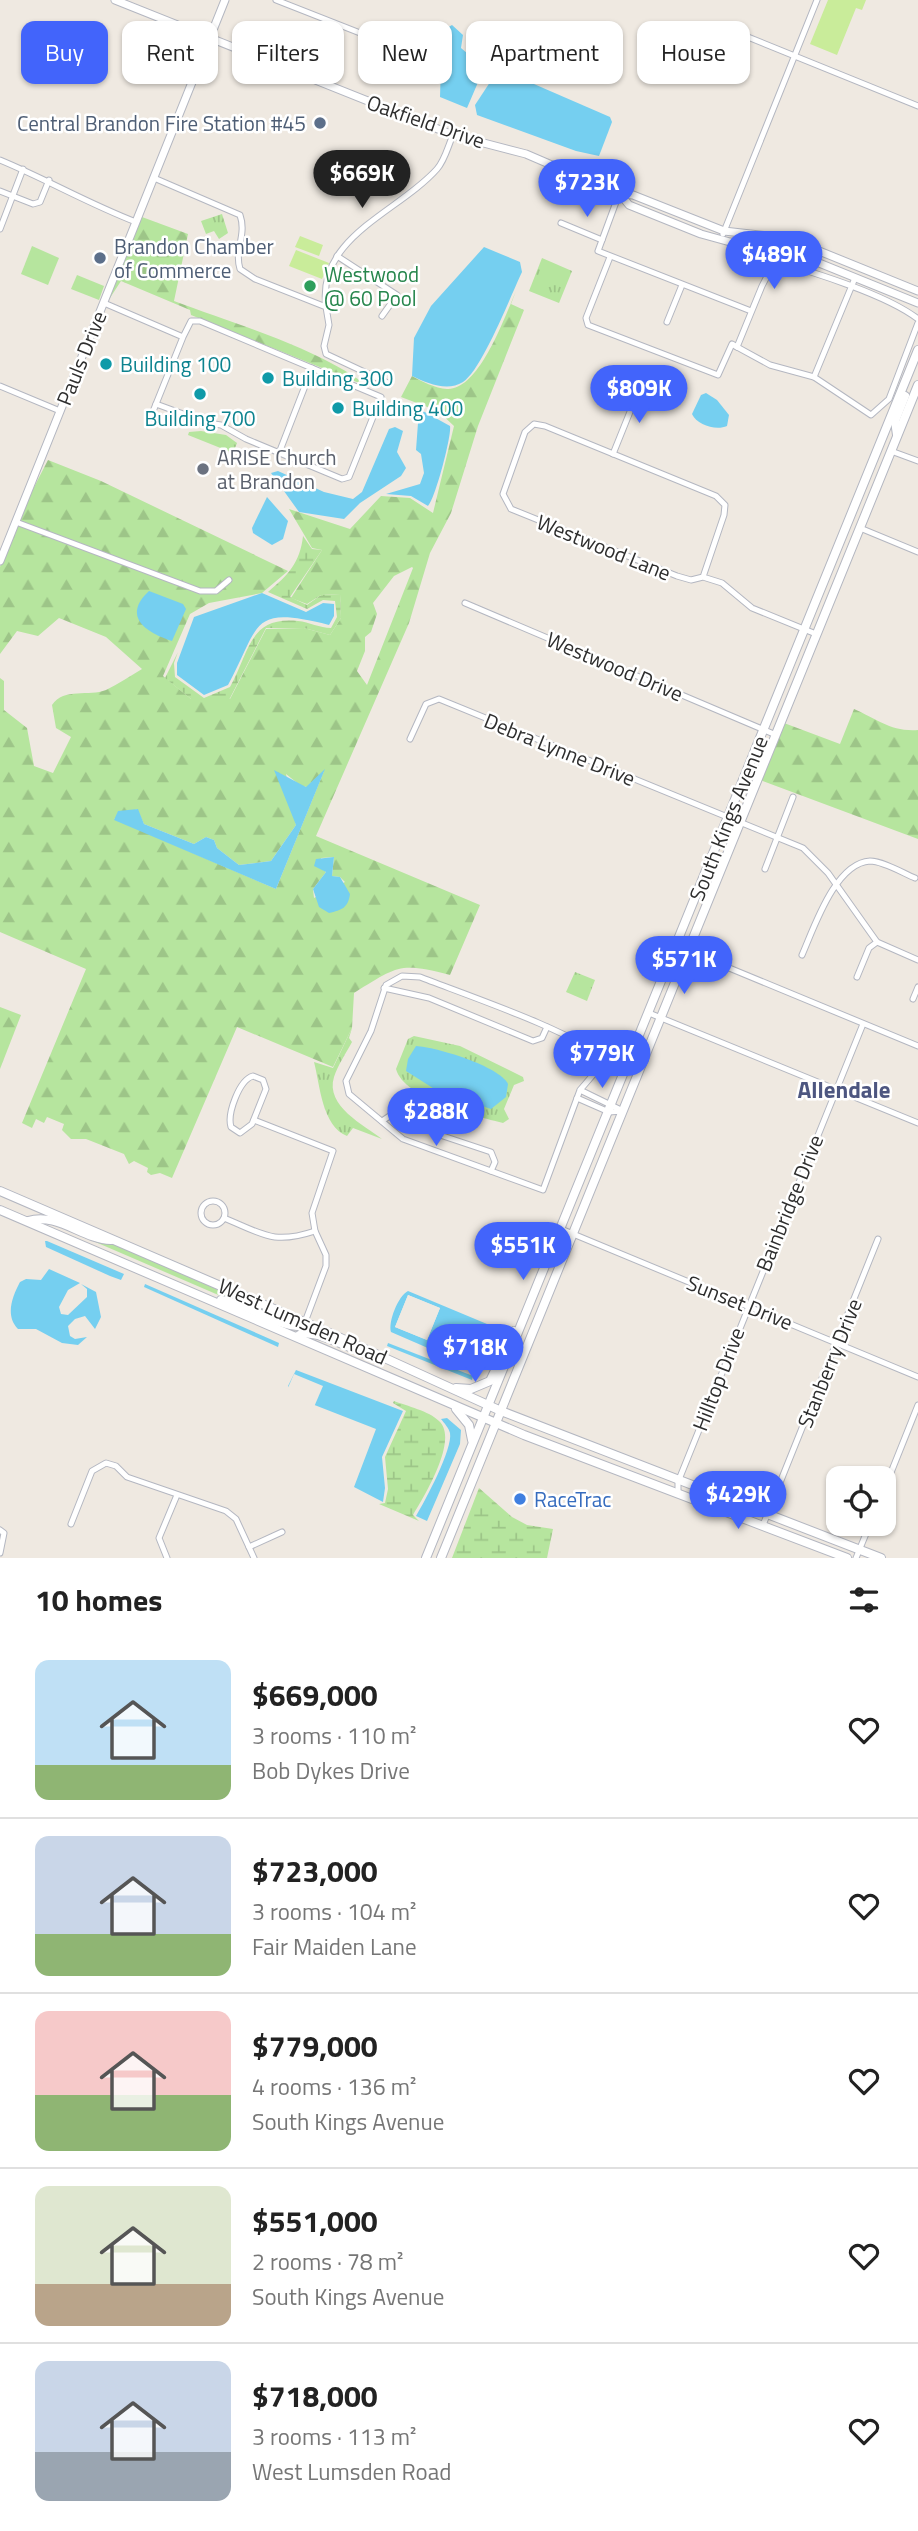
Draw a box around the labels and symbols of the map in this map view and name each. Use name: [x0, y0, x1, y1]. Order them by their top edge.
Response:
street label: Oakfield Drive: [363, 86, 489, 156]
place label: Central Brandon Fire Station #45: [17, 107, 306, 139]
marker: Central Brandon Fire Station #45: [312, 115, 328, 131]
pin: $669K: [313, 150, 411, 210]
pin: $723K: [538, 160, 636, 219]
place label: Brandon Chamber of Commerce: [114, 230, 274, 286]
pin: $489K: [725, 232, 823, 291]
marker: Brandon Chamber of Commerce: [92, 250, 108, 266]
place label: Westwood @ 60 Pool: [324, 258, 419, 314]
marker: Westwood @ 60 Pool: [302, 278, 318, 294]
street label: Pauls Drive: [48, 306, 114, 410]
place label: Building 100: [120, 348, 231, 380]
marker: Building 100: [98, 356, 114, 372]
place label: Building 300: [282, 362, 393, 394]
pin: $809K: [590, 366, 688, 425]
marker: Building 300: [260, 370, 276, 386]
marker: Building 700: [192, 386, 208, 402]
place label: Building 400: [352, 392, 463, 424]
marker: Building 400: [330, 400, 346, 416]
place label: Building 700: [144, 402, 256, 434]
place label: ARISE Church at Brandon: [217, 441, 337, 497]
marker: ARISE Church at Brandon: [195, 461, 211, 477]
street label: Westwood Lane: [532, 506, 676, 588]
street label: Westwood Drive: [542, 623, 688, 709]
street label: Debra Lynne Drive: [480, 704, 640, 794]
street label: South Kings Avenue: [680, 731, 776, 905]
pin: $571K: [635, 936, 733, 996]
pin: $779K: [553, 1030, 651, 1090]
district label: Allendale: [797, 1072, 891, 1107]
pin: $288K: [387, 1088, 485, 1148]
street label: Bainbridge Drive: [747, 1130, 831, 1276]
pin: $551K: [474, 1222, 572, 1282]
street label: Sunset Drive: [682, 1266, 798, 1338]
street label: West Lumsden Road: [213, 1269, 393, 1373]
street label: Stanberry Drive: [788, 1293, 870, 1433]
street label: Hilltop Drive: [684, 1323, 752, 1435]
pin: $718K: [426, 1324, 524, 1384]
pin: $429K: [689, 1472, 787, 1531]
place label: RaceTrac: [534, 1483, 611, 1515]
marker: RaceTrac: [512, 1491, 528, 1507]

